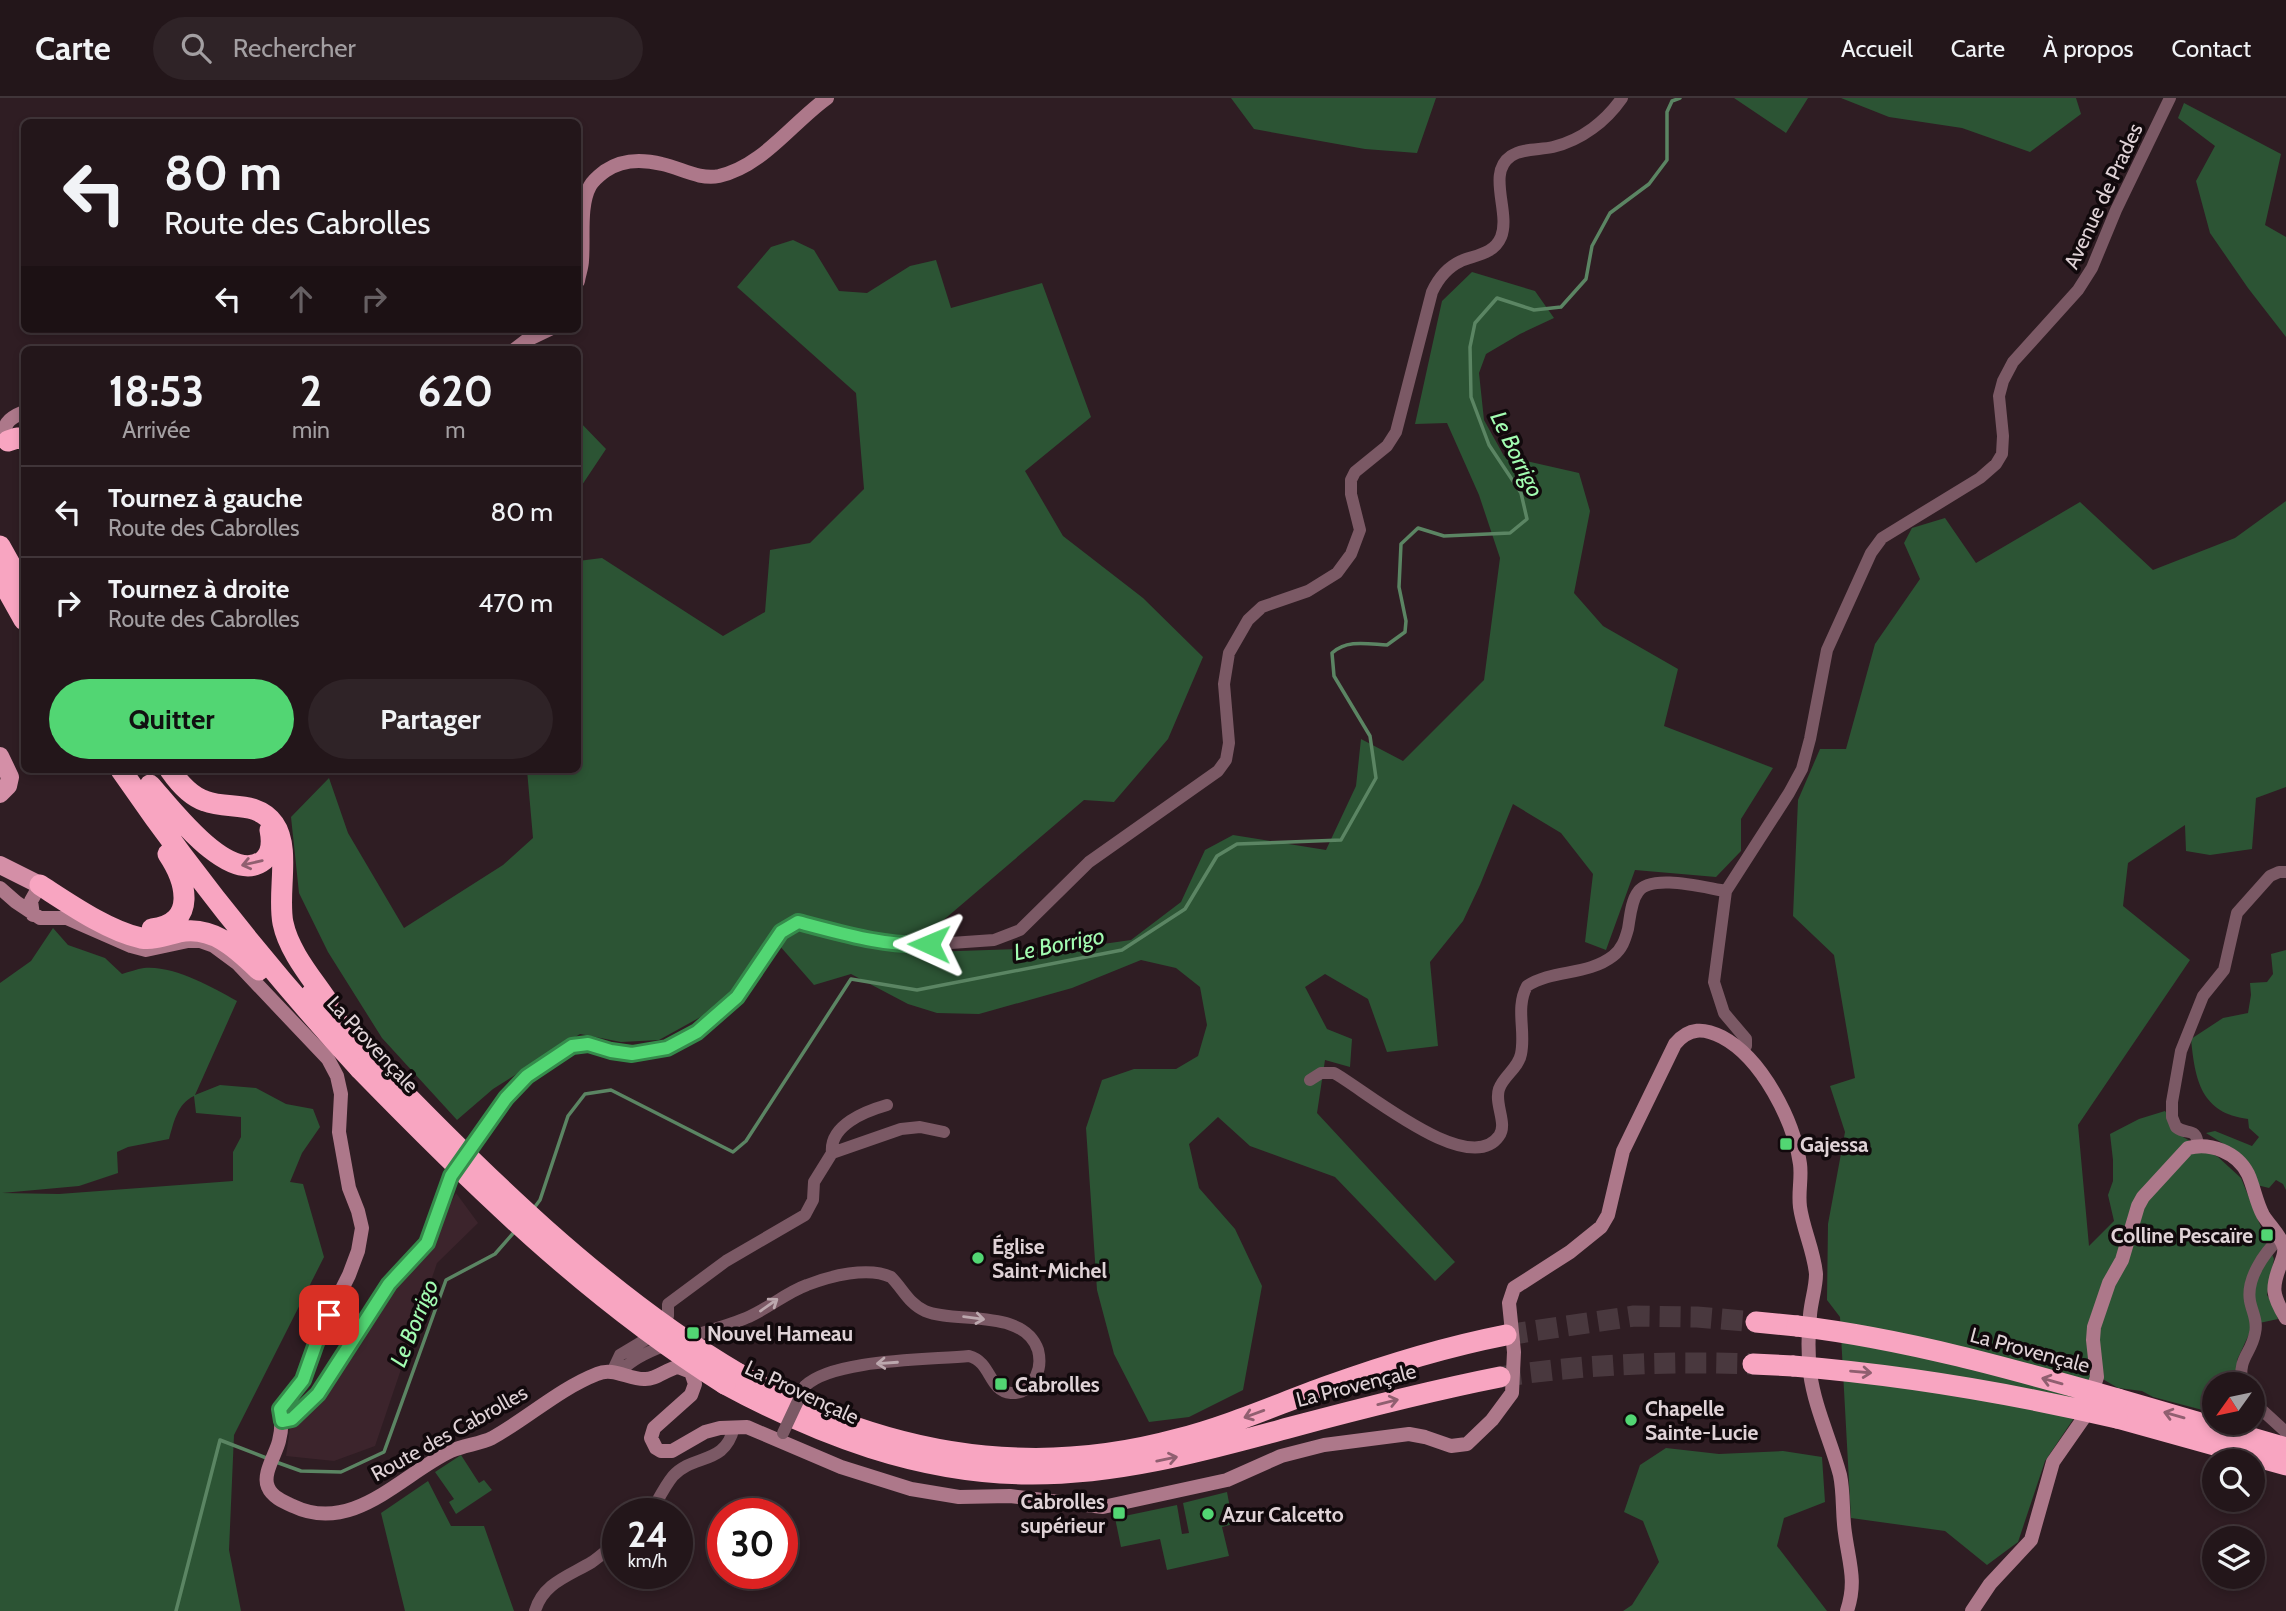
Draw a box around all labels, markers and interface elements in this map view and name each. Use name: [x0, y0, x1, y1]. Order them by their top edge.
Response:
search box: [153, 17, 643, 80]
text: Carte: [35, 28, 111, 68]
icon: search: [177, 29, 215, 67]
text: Rechercher: [233, 32, 356, 64]
text: Accueil: [1841, 34, 1913, 63]
text: Carte: [1951, 34, 2005, 63]
text: À propos: [2043, 34, 2134, 63]
text: Contact: [2172, 34, 2251, 63]
street label: Avenue de Prades: [2058, 119, 2148, 273]
text: 80 m: [164, 143, 282, 202]
icon: left: [49, 147, 140, 238]
text: Route des Cabrolles: [164, 203, 431, 242]
icon: left: [209, 280, 247, 318]
icon: ahead: [282, 280, 320, 318]
icon: right: [355, 280, 393, 318]
text: 18:53: [109, 365, 204, 417]
text: 2: [300, 365, 322, 417]
text: 620: [418, 365, 493, 417]
water label: Le Borrigo: [1484, 407, 1550, 501]
text: Arrivée: [122, 416, 191, 444]
text: min: [292, 416, 330, 444]
text: m: [445, 416, 466, 444]
text: Tournez à gauche: [108, 482, 303, 514]
icon: left: [49, 493, 87, 531]
text: 80 m: [490, 496, 553, 528]
text: Route des Cabrolles: [108, 514, 300, 542]
text: Tournez à droite: [108, 573, 290, 605]
icon: right: [49, 584, 87, 622]
text: 470 m: [478, 587, 553, 619]
text: Route des Cabrolles: [108, 605, 300, 633]
button: Quitter: [49, 679, 294, 759]
button: Partager: [308, 679, 553, 759]
one-way arrow: [241, 857, 263, 870]
position arrow: [892, 907, 966, 981]
water label: Le Borrigo: [1011, 921, 1107, 967]
street label: La Provençale: [322, 991, 424, 1098]
place label: Gajessa: [1800, 1132, 1869, 1157]
marker: Gajessa: [1778, 1136, 1794, 1152]
place label: Colline Pescaïre: [2111, 1223, 2253, 1248]
marker: Colline Pescaïre: [2259, 1227, 2275, 1243]
place label: Église Saint-Michel: [992, 1234, 1107, 1283]
marker: Église Saint-Michel: [970, 1250, 986, 1266]
water label: Le Borrigo: [384, 1275, 444, 1371]
pin: [299, 1285, 359, 1345]
icon: arrive: [310, 1296, 348, 1334]
one-way arrow: [759, 1298, 778, 1312]
one-way arrow: [962, 1312, 985, 1325]
place label: Nouvel Hameau: [707, 1321, 853, 1346]
street label: La Provençale: [1967, 1322, 2093, 1378]
marker: Nouvel Hameau: [685, 1325, 701, 1341]
street label: La Provençale: [741, 1355, 863, 1429]
one-way arrow: [876, 1357, 899, 1370]
street label: La Provençale: [1293, 1358, 1419, 1412]
one-way arrow: [1849, 1365, 1872, 1378]
place label: Cabrolles: [1015, 1372, 1100, 1397]
north arrow: [2202, 1372, 2264, 1435]
map controls: [2202, 1372, 2265, 1589]
one-way arrow: [2041, 1373, 2063, 1386]
marker: Cabrolles: [993, 1376, 1009, 1392]
street label: Route des Cabrolles: [366, 1380, 532, 1486]
one-way arrow: [1376, 1395, 1398, 1408]
place label: Chapelle Sainte-Lucie: [1645, 1396, 1759, 1445]
one-way arrow: [2164, 1408, 2186, 1421]
one-way arrow: [1244, 1409, 1266, 1422]
marker: Chapelle Sainte-Lucie: [1623, 1412, 1639, 1428]
button: search: [2202, 1449, 2265, 1512]
one-way arrow: [1155, 1451, 1178, 1465]
place label: Cabrolles supérieur: [1020, 1489, 1105, 1538]
speed limit sign: 30: [707, 1498, 798, 1589]
place label: Azur Calcetto: [1222, 1502, 1344, 1527]
marker: Cabrolles supérieur: [1111, 1505, 1127, 1521]
marker: Azur Calcetto: [1200, 1506, 1216, 1522]
text: 24: [627, 1513, 668, 1556]
button: layers: [2202, 1526, 2265, 1589]
text: km/h: [628, 1550, 667, 1572]

